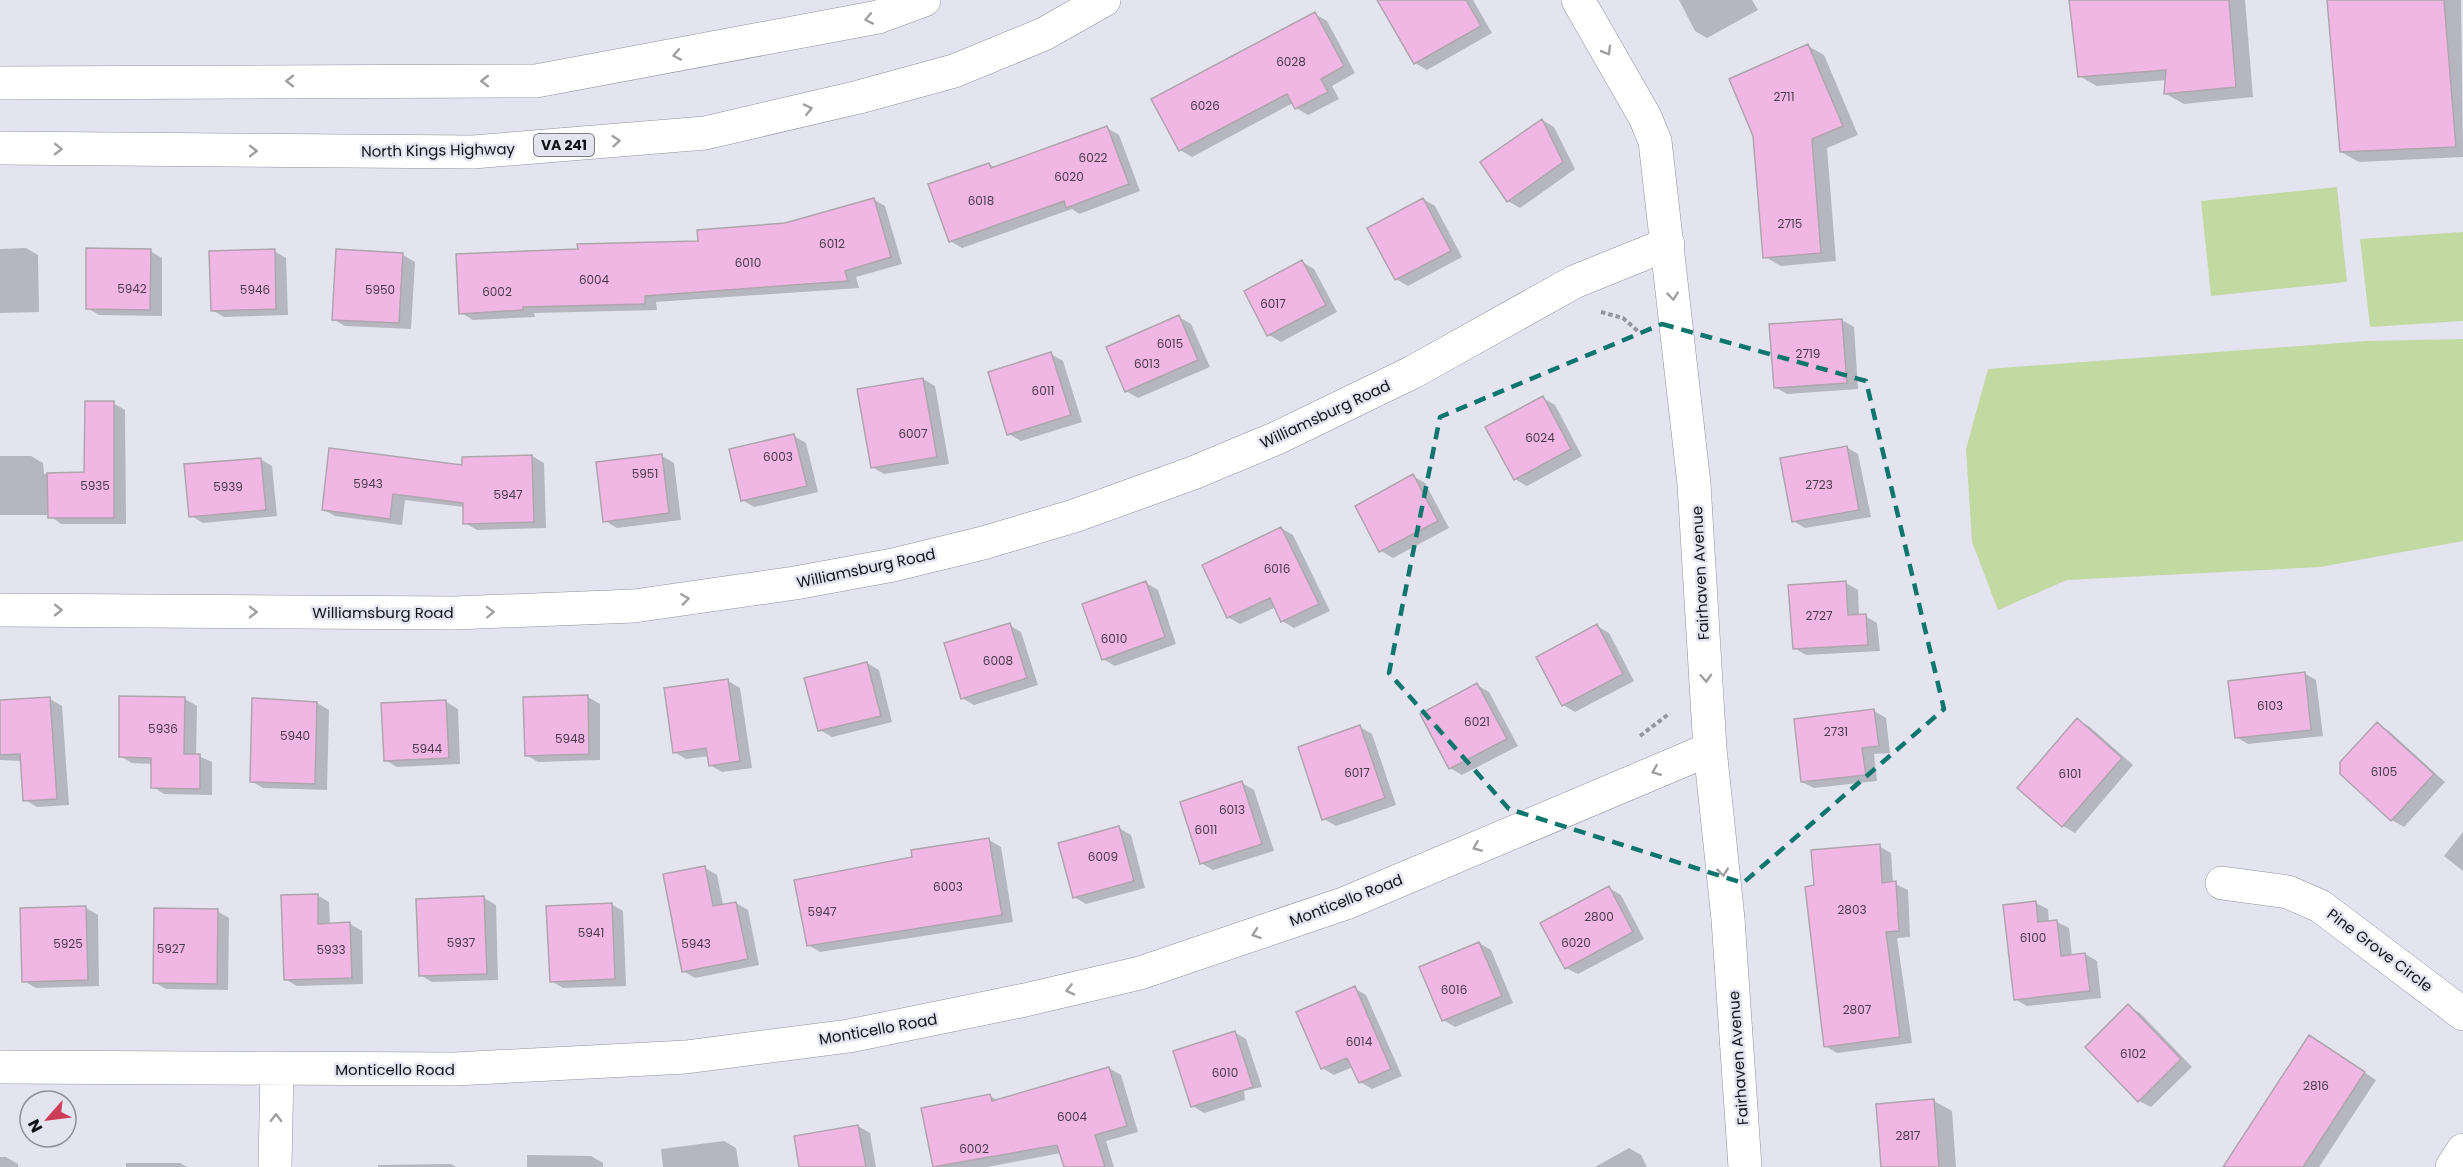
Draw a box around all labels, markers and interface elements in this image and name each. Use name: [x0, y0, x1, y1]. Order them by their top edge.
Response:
one-way arrow: [864, 12, 874, 25]
one-way arrow: [1600, 45, 1611, 55]
one-way arrow: [672, 48, 682, 60]
house number: 6028: [1276, 53, 1306, 70]
one-way arrow: [285, 75, 294, 87]
one-way arrow: [480, 75, 489, 87]
house number: 2711: [1773, 88, 1795, 105]
house number: 6026: [1190, 97, 1220, 114]
one-way arrow: [803, 103, 813, 116]
road number: VA 241: [534, 134, 594, 156]
one-way arrow: [612, 135, 621, 148]
street label: North Kings Highway: [361, 138, 516, 162]
one-way arrow: [54, 143, 63, 155]
one-way arrow: [249, 145, 258, 157]
house number: 6022: [1079, 149, 1108, 166]
house number: 6020: [1054, 168, 1084, 185]
house number: 6018: [968, 192, 994, 209]
house number: 2715: [1778, 215, 1802, 232]
house number: 6012: [819, 235, 845, 252]
house number: 6010: [735, 254, 761, 271]
house number: 6004: [579, 271, 610, 288]
house number: 5942: [117, 280, 147, 297]
house number: 5946: [240, 281, 270, 298]
house number: 5950: [365, 281, 395, 298]
house number: 6002: [482, 283, 512, 300]
one-way arrow: [1666, 291, 1679, 300]
house number: 6017: [1260, 295, 1286, 312]
house number: 6015: [1157, 335, 1183, 352]
house number: 2719: [1796, 345, 1820, 362]
house number: 6013: [1134, 355, 1160, 372]
street label: Williamsburg Road: [1257, 375, 1393, 453]
house number: 6011: [1032, 382, 1054, 399]
house number: 6007: [898, 425, 928, 442]
house number: 6024: [1525, 429, 1555, 446]
house number: 6003: [763, 448, 793, 465]
house number: 5951: [632, 465, 658, 482]
house number: 5943: [353, 475, 383, 492]
house number: 2723: [1805, 476, 1833, 493]
house number: 5935: [80, 477, 110, 494]
house number: 5939: [213, 478, 243, 495]
house number: 5947: [493, 486, 523, 503]
street label: Fairhaven Avenue: [1686, 505, 1714, 641]
street label: Williamsburg Road: [795, 543, 937, 593]
house number: 6016: [1264, 560, 1290, 577]
one-way arrow: [680, 593, 689, 605]
street label: Williamsburg Road: [312, 602, 454, 623]
one-way arrow: [54, 604, 63, 616]
one-way arrow: [486, 605, 495, 618]
one-way arrow: [249, 606, 258, 618]
house number: 2727: [1806, 607, 1833, 624]
house number: 6010: [1101, 630, 1127, 647]
house number: 6008: [983, 652, 1013, 669]
one-way arrow: [1699, 674, 1712, 683]
house number: 6103: [2257, 697, 2283, 714]
house number: 6021: [1464, 713, 1490, 730]
house number: 5936: [148, 720, 178, 737]
house number: 2731: [1824, 723, 1848, 740]
house number: 5940: [280, 727, 310, 744]
house number: 5948: [555, 730, 585, 747]
house number: 5944: [412, 740, 443, 757]
house number: 6105: [2371, 763, 2397, 780]
house number: 6017: [1344, 764, 1370, 781]
one-way arrow: [1651, 764, 1662, 776]
house number: 6101: [2059, 765, 2081, 782]
house number: 6013: [1219, 801, 1245, 818]
house number: 6011: [1195, 821, 1217, 838]
one-way arrow: [1472, 840, 1483, 852]
house number: 6009: [1088, 848, 1118, 865]
one-way arrow: [1717, 868, 1729, 877]
street label: Monticello Road: [1286, 869, 1406, 931]
house number: 6003: [933, 878, 963, 895]
house number: 2803: [1837, 901, 1867, 918]
house number: 5947: [807, 903, 837, 920]
street label: Pine Grove Circle: [2323, 903, 2437, 997]
house number: 2800: [1584, 908, 1614, 925]
house number: 5941: [578, 924, 604, 941]
one-way arrow: [1251, 926, 1262, 939]
house number: 6100: [2020, 929, 2046, 946]
house number: 5937: [447, 934, 476, 951]
house number: 6020: [1561, 934, 1591, 951]
house number: 5925: [53, 935, 83, 952]
house number: 5943: [681, 935, 711, 952]
house number: 5927: [157, 940, 186, 957]
house number: 5933: [316, 941, 346, 958]
house number: 6016: [1441, 981, 1467, 998]
one-way arrow: [1065, 982, 1075, 995]
street label: Fairhaven Avenue: [1723, 990, 1753, 1126]
house number: 2807: [1843, 1001, 1872, 1018]
street label: Monticello Road: [817, 1008, 939, 1050]
house number: 6014: [1346, 1033, 1373, 1050]
house number: 6102: [2120, 1045, 2146, 1062]
street label: Monticello Road: [335, 1059, 455, 1080]
house number: 6010: [1212, 1064, 1238, 1081]
house number: 2816: [2303, 1077, 2329, 1094]
north arrow: [18, 1089, 78, 1149]
house number: 6004: [1057, 1108, 1088, 1125]
one-way arrow: [270, 1114, 282, 1123]
text: N: [22, 1115, 48, 1137]
house number: 2817: [1896, 1127, 1921, 1144]
house number: 6002: [959, 1140, 989, 1157]

